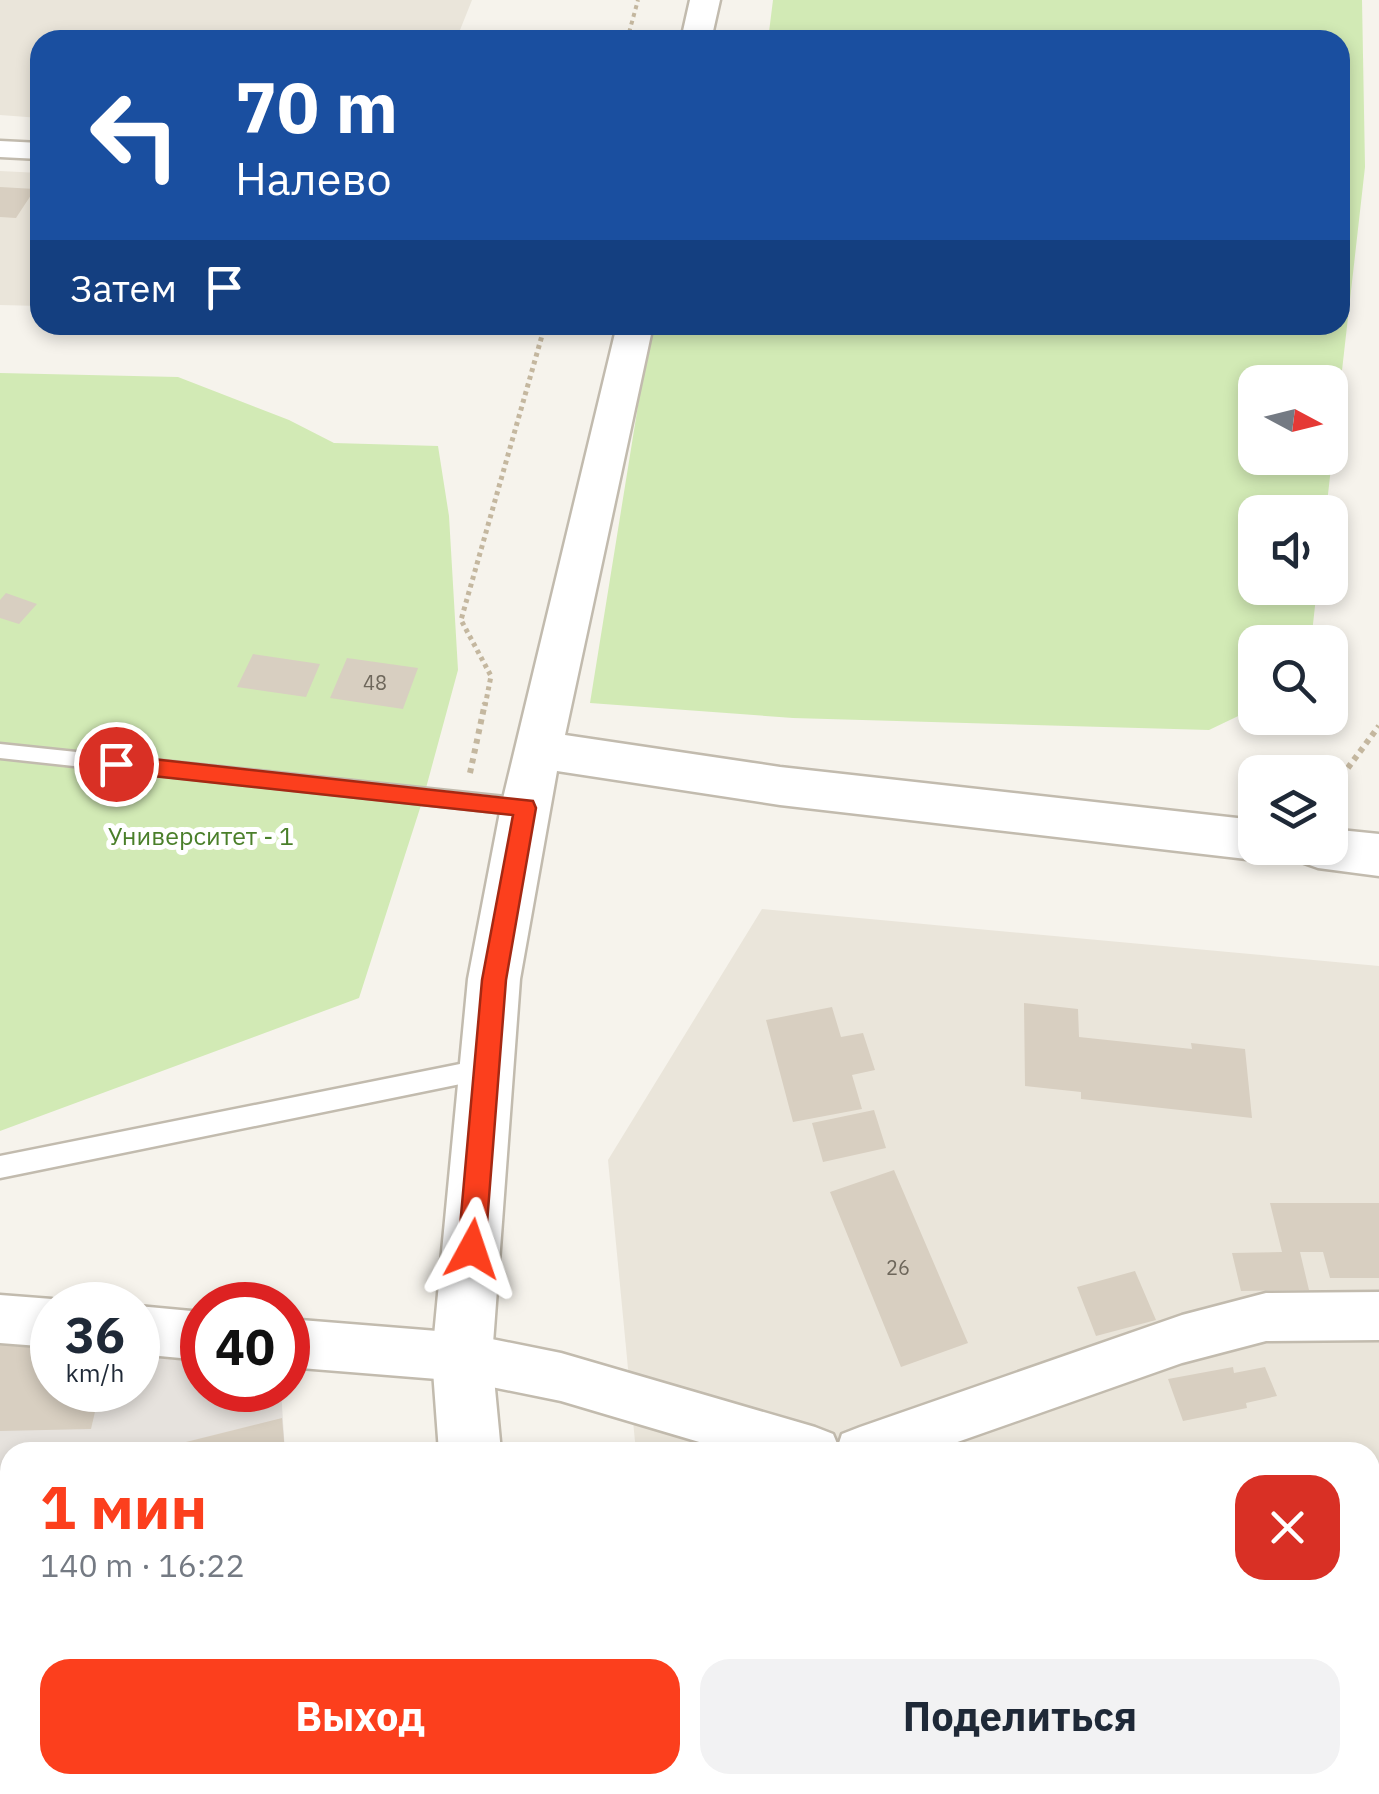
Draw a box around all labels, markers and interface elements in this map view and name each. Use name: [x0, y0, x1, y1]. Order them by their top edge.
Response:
text: 70 m: [235, 61, 398, 152]
icon: left: [70, 70, 200, 200]
text: Налево: [235, 149, 392, 207]
icon: arrive: [197, 260, 252, 315]
text: Затем: [70, 263, 177, 312]
north arrow: [1238, 365, 1348, 475]
map controls: [1238, 365, 1348, 865]
button: sound: [1238, 495, 1348, 605]
button: search: [1238, 625, 1348, 735]
house number: 48: [363, 669, 387, 696]
pin: [74, 722, 159, 807]
icon: arrive: [89, 737, 144, 792]
button: layers: [1238, 755, 1348, 865]
park label: Университет - 1: [108, 819, 294, 852]
position arrow: [420, 1197, 524, 1301]
house number: 26: [886, 1254, 910, 1281]
speed limit sign: 40: [180, 1282, 310, 1412]
text: 36: [65, 1302, 125, 1367]
text: km/h: [66, 1356, 124, 1389]
text: 1 мин: [40, 1467, 207, 1546]
button: close: [1235, 1475, 1340, 1580]
text: 140 m · 16:22: [40, 1544, 245, 1586]
button: Выход: [40, 1659, 680, 1774]
button: Поделиться: [700, 1659, 1340, 1774]

